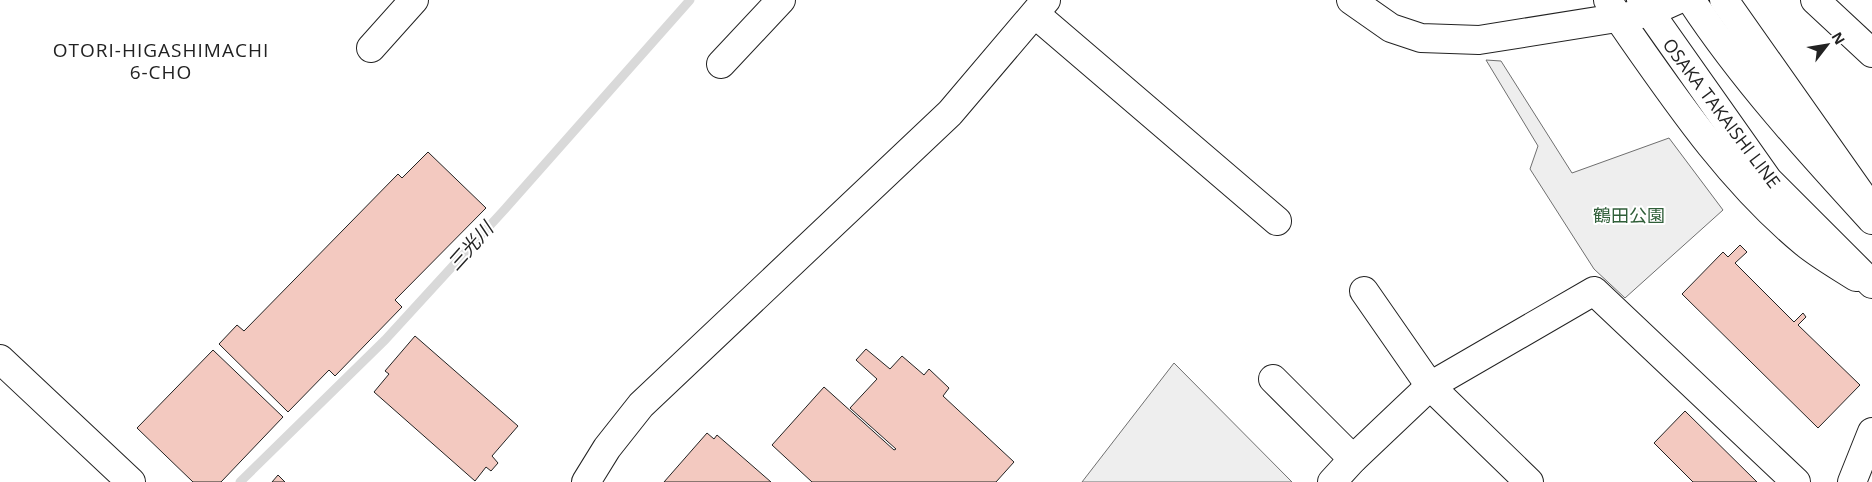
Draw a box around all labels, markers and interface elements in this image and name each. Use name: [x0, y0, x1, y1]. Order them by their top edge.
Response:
north arrow: [1802, 20, 1852, 70]
text: N: [1827, 28, 1850, 48]
street label: OSAKA TAKAISHI LINE: [1658, 33, 1786, 193]
district label: OTORI-HIGASHIMACHI 6-CHO: [53, 37, 269, 85]
park label: 鶴田公園: [1593, 203, 1665, 227]
water label: 三光川: [441, 215, 500, 276]

